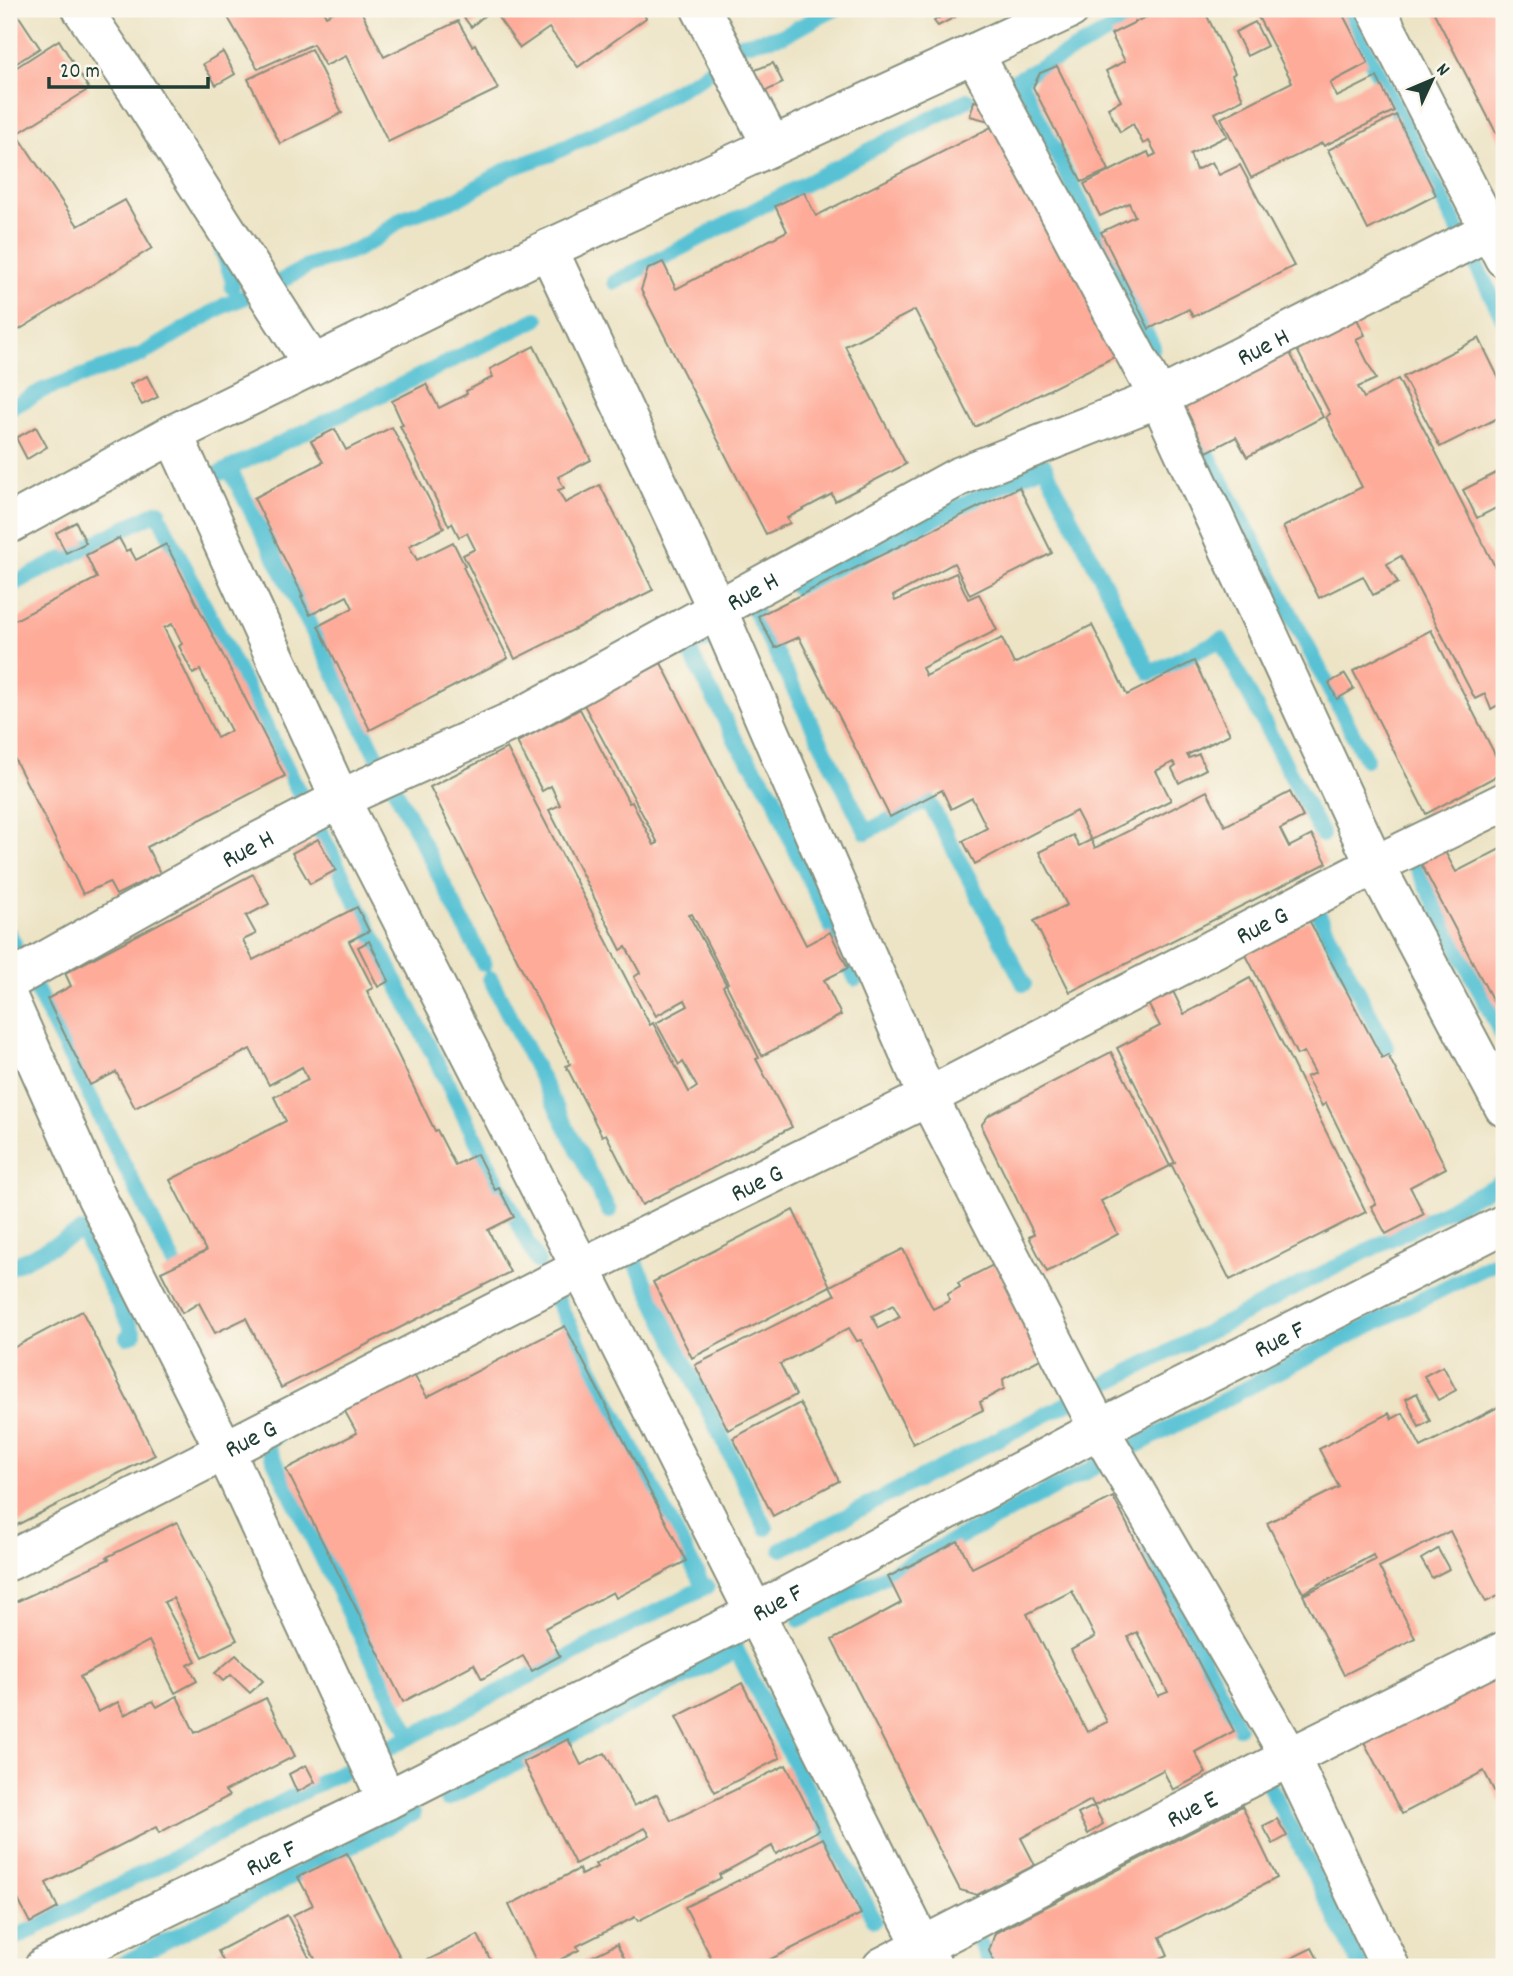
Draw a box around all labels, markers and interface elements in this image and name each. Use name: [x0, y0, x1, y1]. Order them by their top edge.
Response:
scale bar: [49, 46, 208, 90]
north arrow: [1398, 46, 1468, 116]
text: 20 m: [60, 58, 100, 88]
text: N: [1429, 58, 1455, 83]
street label: Rue H: [1231, 320, 1297, 378]
street label: Rue H: [721, 564, 787, 623]
street label: Rue H: [216, 822, 282, 880]
street label: Rue G: [1230, 898, 1296, 956]
street label: Rue G: [725, 1156, 790, 1213]
street label: Rue F: [1248, 1312, 1313, 1370]
street label: Rue G: [219, 1412, 284, 1469]
street label: Rue F: [746, 1575, 811, 1633]
street label: Rue E: [1161, 1782, 1225, 1839]
street label: Rue F: [240, 1831, 304, 1888]

